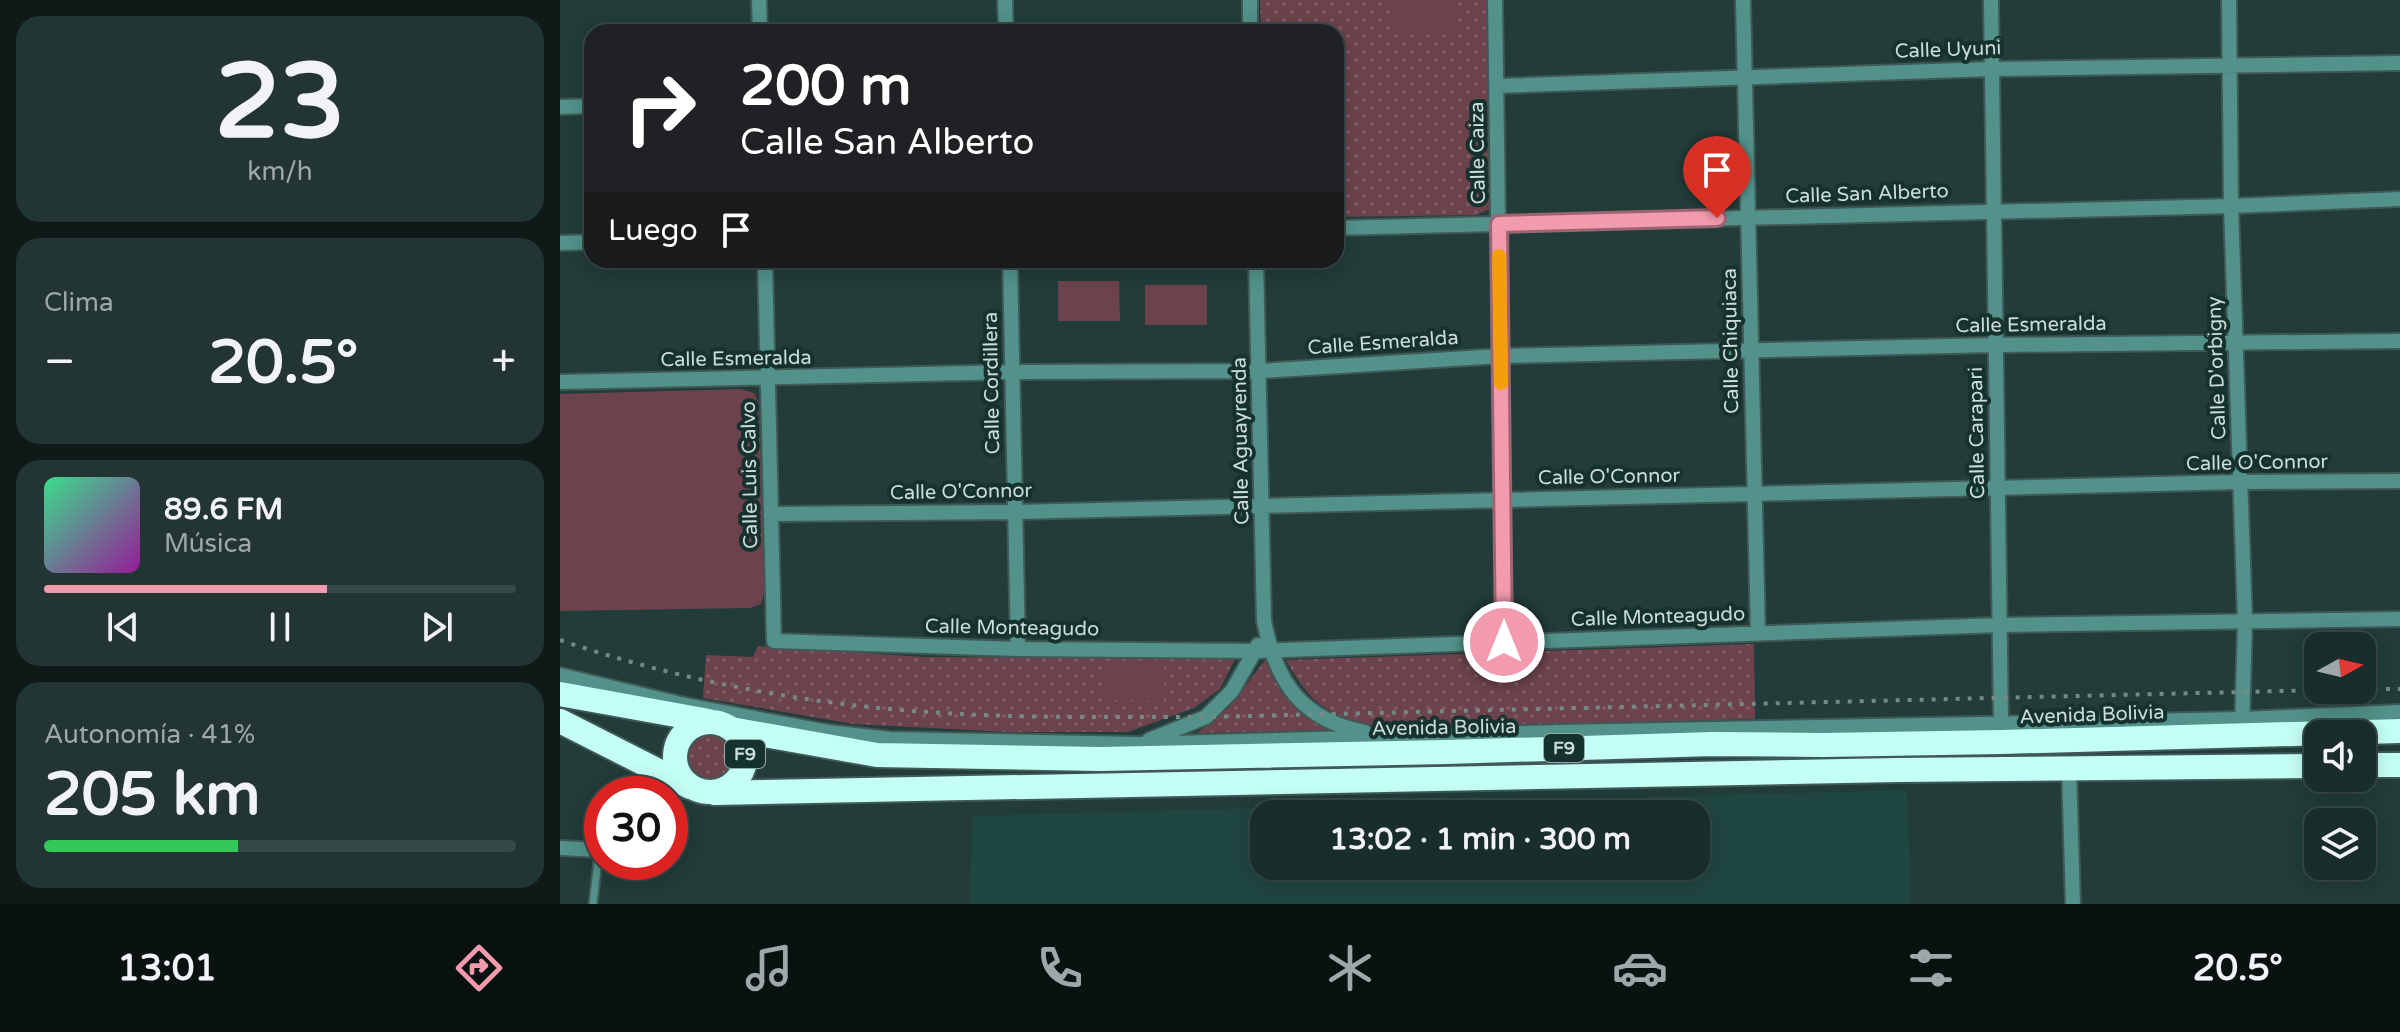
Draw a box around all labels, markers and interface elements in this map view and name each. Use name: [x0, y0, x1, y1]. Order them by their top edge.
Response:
street label: Calle Uyuni: [1894, 36, 2002, 64]
text: 23: [215, 41, 345, 166]
text: 200 m: [740, 53, 911, 120]
icon: right: [608, 56, 712, 160]
street label: Calle Caiza: [1465, 101, 1491, 205]
text: Calle San Alberto: [740, 121, 1034, 164]
pin: [1683, 136, 1751, 218]
icon: arrive: [1695, 148, 1739, 192]
text: km/h: [247, 156, 313, 187]
street label: Calle San Alberto: [1785, 179, 1949, 209]
icon: arrive: [714, 208, 758, 252]
text: Luego: [608, 212, 698, 249]
street label: Calle Chiquiaca: [1718, 268, 1744, 414]
text: Clima: [44, 287, 114, 318]
street label: Calle D'orbigny: [2202, 295, 2232, 440]
street label: Calle Cordillera: [979, 312, 1005, 454]
street label: Calle Esmeralda: [1955, 312, 2107, 338]
street label: Calle Esmeralda: [1307, 326, 1459, 360]
text: 20.5°: [208, 327, 358, 399]
text: −: [44, 336, 75, 389]
text: +: [491, 336, 516, 389]
street label: Calle Esmeralda: [660, 346, 812, 372]
street label: Calle Aguayrenda: [1228, 357, 1254, 525]
street label: Calle Carapari: [1964, 367, 1990, 499]
street label: Calle Luis Calvo: [737, 401, 763, 549]
street label: Calle O'Connor: [2186, 450, 2329, 476]
street label: Calle O'Connor: [1538, 464, 1681, 490]
street label: Calle O'Connor: [890, 479, 1033, 505]
text: 89.6 FM: [164, 491, 283, 528]
text: Música: [164, 528, 252, 559]
position arrow: [1462, 600, 1546, 684]
street label: Calle Monteagudo: [1570, 602, 1746, 632]
icon: previous: [101, 605, 145, 649]
icon: pause: [258, 605, 302, 649]
icon: next: [415, 605, 459, 649]
street label: Calle Monteagudo: [925, 614, 1099, 642]
north arrow: [2304, 632, 2376, 704]
map controls: [2304, 632, 2376, 880]
street label: Avenida Bolivia: [2019, 700, 2165, 730]
street label: Avenida Bolivia: [1371, 715, 1517, 741]
text: Autonomía · 41%: [44, 719, 255, 750]
button: sound: [2304, 720, 2376, 792]
road number: F9: [1544, 734, 1584, 762]
road number: F9: [725, 740, 765, 768]
text: 205 km: [44, 759, 260, 831]
speed limit sign: 30: [584, 776, 688, 880]
button: layers: [2304, 808, 2376, 880]
text: 13:02 · 1 min · 300 m: [1329, 821, 1631, 858]
icon: directions: [451, 940, 507, 996]
icon: music: [741, 940, 797, 996]
icon: phone: [1032, 940, 1088, 996]
icon: climate: [1322, 940, 1378, 996]
icon: car: [1612, 940, 1668, 996]
icon: filters: [1903, 940, 1959, 996]
text: 13:01: [117, 947, 217, 990]
text: 20.5°: [2193, 947, 2283, 990]

